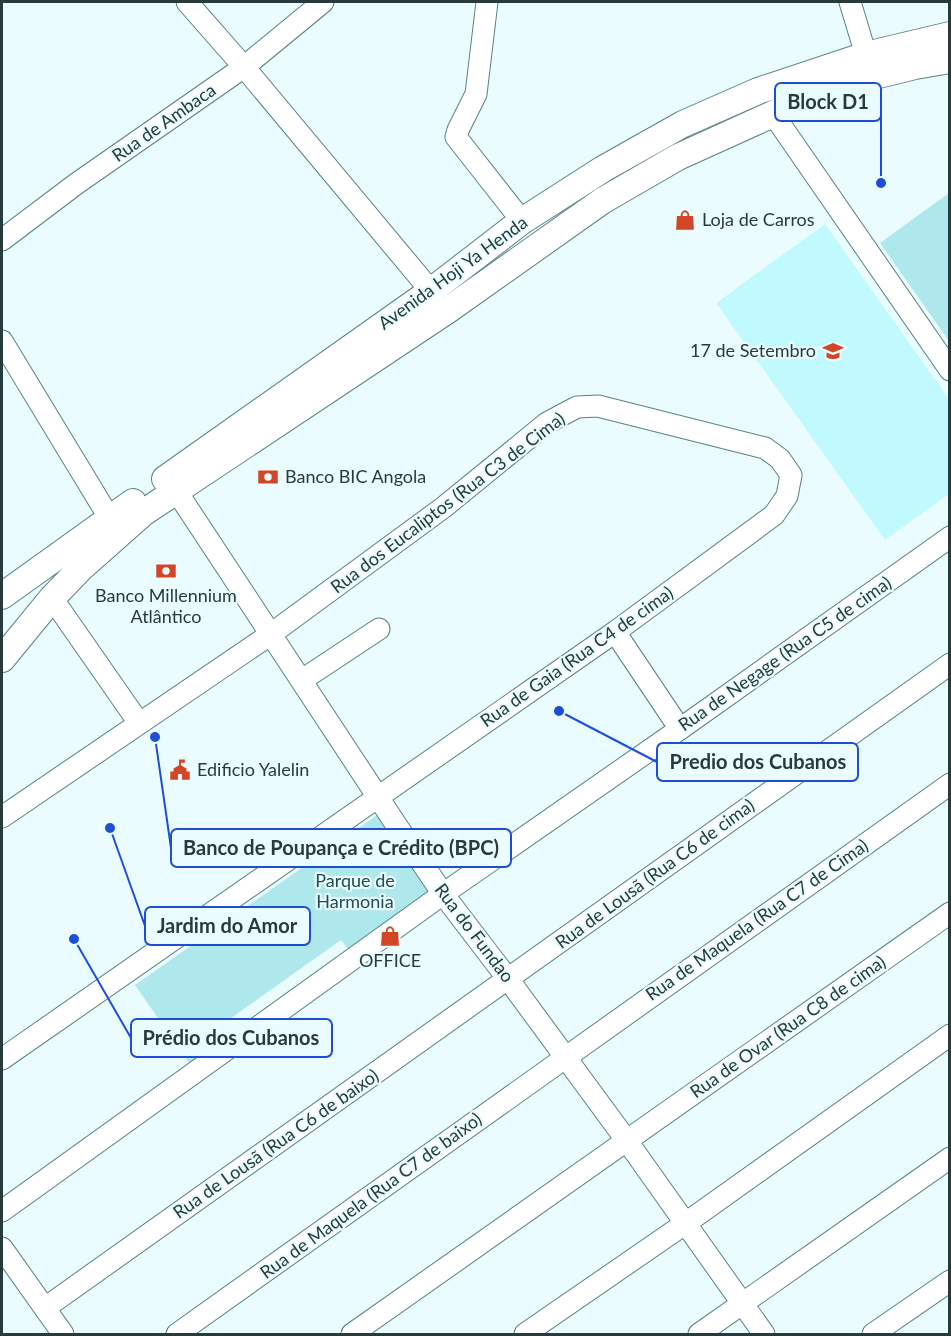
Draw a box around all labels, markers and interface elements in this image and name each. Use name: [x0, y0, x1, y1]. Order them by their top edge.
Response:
street label: Rua de Ambaca: [107, 78, 220, 166]
callout: Block D1: [775, 83, 881, 121]
text: Block D1: [787, 89, 869, 113]
shop icon: Loja de Carros: [673, 208, 697, 232]
place label: Loja de Carros: [702, 208, 815, 230]
street label: Avenida Hoji Ya Henda: [374, 211, 531, 334]
place label: 17 de Setembro: [690, 339, 816, 361]
school or university icon: 17 de Setembro: [821, 339, 845, 363]
street label: Rua dos Eucaliptos (Rua C3 de Cima): [326, 407, 569, 597]
bank icon: Banco BIC Angola: [256, 465, 280, 489]
place label: Banco BIC Angola: [285, 465, 426, 487]
bank icon: Banco Millennium Atlântico: [154, 559, 178, 583]
street label: Rua de Negage (Rua C5 de cima): [674, 571, 895, 735]
street label: Rua de Gaia (Rua C4 de cima): [476, 581, 677, 731]
place label: Banco Millennium Atlântico: [95, 584, 237, 627]
callout: Predio dos Cubanos: [657, 743, 858, 781]
text: Predio dos Cubanos: [670, 749, 847, 773]
public building icon: Edificio Yalelin: [168, 758, 192, 782]
place label: Edificio Yalelin: [197, 758, 309, 780]
street label: Rua de Lousã (Rua C6 de cima): [551, 794, 758, 953]
callout: Banco de Poupança e Crédito (BPC): [171, 829, 511, 867]
street label: Rua de Maquela (Rua C7 de Cima): [641, 834, 872, 1005]
text: Banco de Poupança e Crédito (BPC): [183, 835, 499, 859]
park label: Parque de Harmonia: [315, 869, 395, 912]
street label: Rua do Fundao: [430, 879, 519, 986]
callout: Jardim do Amor: [145, 907, 310, 945]
text: Jardim do Amor: [157, 913, 298, 937]
shop icon: OFFICE: [378, 924, 402, 948]
place label: OFFICE: [359, 949, 421, 971]
street label: Rua de Ovar (Rua C8 de cima): [685, 950, 889, 1102]
callout: Prédio dos Cubanos: [131, 1019, 332, 1057]
text: Prédio dos Cubanos: [143, 1025, 320, 1049]
street label: Rua de Lousã (Rua C6 de baixo): [168, 1064, 382, 1223]
street label: Rua de Maquela (Rua C7 de baixo): [255, 1107, 485, 1283]

